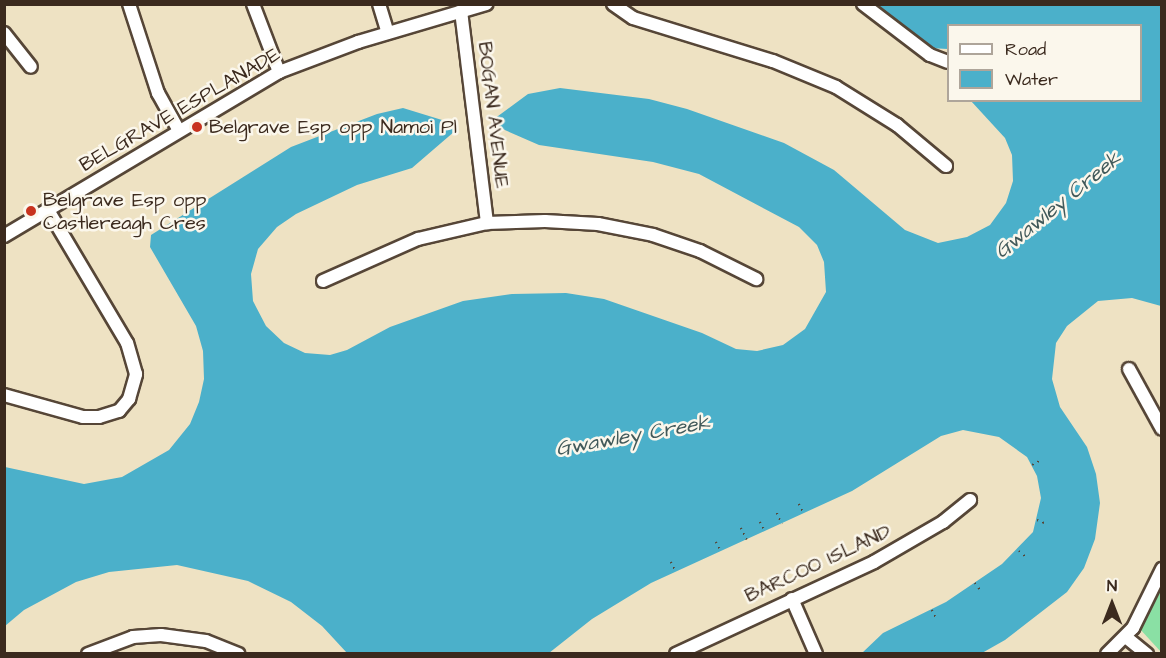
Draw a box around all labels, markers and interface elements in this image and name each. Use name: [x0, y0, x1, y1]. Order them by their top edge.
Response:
legend: [947, 24, 1142, 102]
text: Road: [1005, 37, 1046, 62]
street label: BOGAN AVENUE: [472, 40, 514, 190]
street label: BELGRAVE ESPLANADE: [76, 43, 284, 177]
text: Water: [1005, 67, 1058, 92]
place label: Belgrave Esp opp Namoi Pl: [209, 115, 457, 139]
marker: Belgrave Esp opp Namoi Pl: [190, 120, 204, 134]
water label: Gwawley Creek: [990, 146, 1126, 264]
place label: Belgrave Esp opp Castlereagh Cres: [43, 188, 206, 235]
marker: Belgrave Esp opp Castlereagh Cres: [24, 204, 38, 218]
water label: Gwawley Creek: [554, 410, 712, 462]
street label: BARCOO ISLAND: [741, 520, 895, 608]
north arrow: [1082, 574, 1142, 634]
text: N: [1107, 575, 1117, 597]

